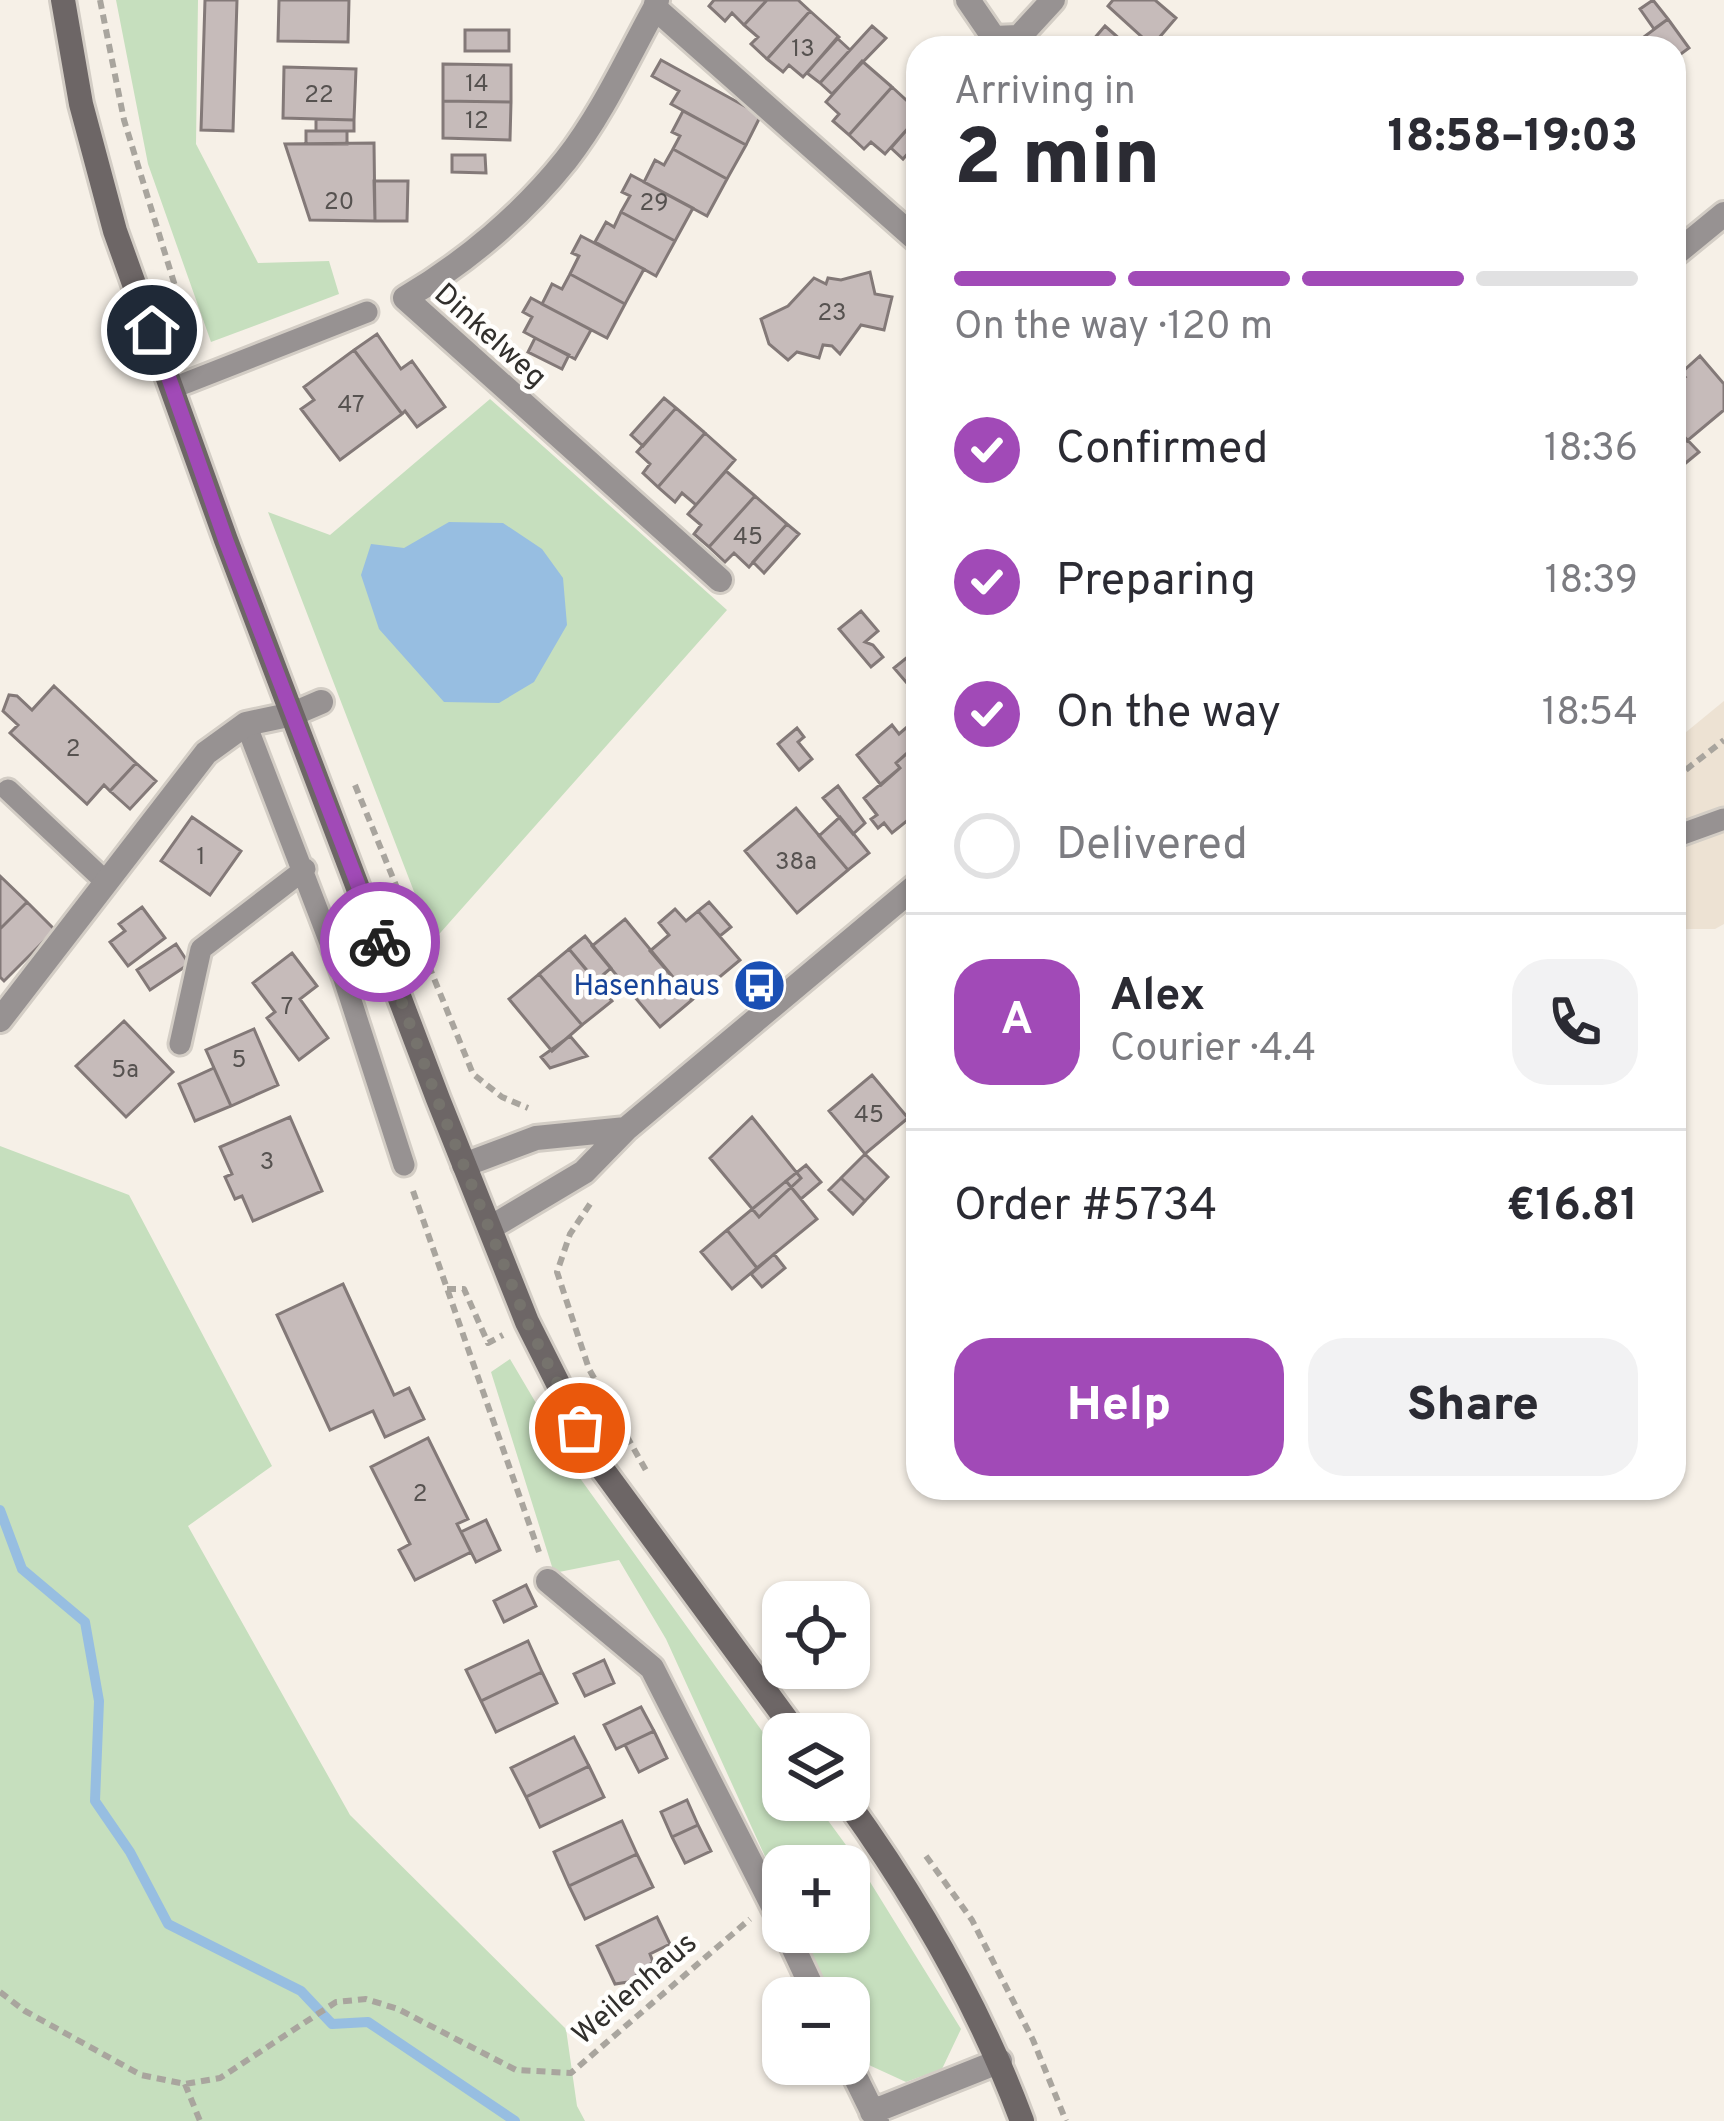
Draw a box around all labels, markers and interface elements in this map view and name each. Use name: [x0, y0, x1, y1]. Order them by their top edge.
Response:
house number: 13: [791, 35, 815, 65]
text: Arriving in: [954, 69, 1136, 118]
house number: 14: [465, 70, 489, 100]
house number: 22: [304, 81, 334, 111]
house number: 12: [465, 107, 489, 137]
text: 18:58–19:03: [1387, 110, 1638, 167]
text: 2 min: [954, 113, 1160, 212]
house number: 20: [324, 188, 354, 218]
house number: 29: [639, 189, 669, 219]
street label: Dinkelweg: [425, 277, 553, 397]
pin: [101, 279, 203, 381]
icon: home: [119, 297, 185, 363]
house number: 23: [817, 299, 847, 329]
text: On the way · 120 m: [954, 304, 1273, 353]
house number: 47: [337, 391, 365, 421]
icon: check: [954, 417, 1020, 483]
text: Confirmed: [1056, 422, 1268, 479]
text: 18:36: [1544, 426, 1638, 475]
house number: 45: [733, 523, 763, 553]
icon: check: [954, 549, 1020, 615]
text: Preparing: [1056, 554, 1256, 611]
text: 18:39: [1545, 558, 1638, 607]
icon: check: [954, 681, 1020, 747]
text: On the way: [1056, 686, 1281, 743]
text: 18:54: [1542, 690, 1638, 739]
house number: 2: [66, 735, 80, 765]
text: Delivered: [1056, 818, 1248, 875]
house number: 1: [197, 843, 205, 873]
house number: 38a: [775, 848, 817, 878]
courier: [320, 882, 440, 1002]
icon: bike: [347, 909, 413, 975]
bus stop icon: Hasenhaus: [731, 957, 787, 1013]
button: phone: [1512, 959, 1638, 1085]
place label: Hasenhaus: [573, 969, 720, 1006]
text: Alex: [1110, 969, 1205, 1026]
house number: 7: [281, 993, 293, 1023]
text: A: [1001, 993, 1033, 1050]
text: Courier · 4.4: [1110, 1026, 1316, 1075]
house number: 5: [232, 1046, 246, 1076]
house number: 5a: [111, 1056, 139, 1086]
house number: 45: [854, 1101, 884, 1131]
house number: 3: [260, 1148, 274, 1178]
text: Order #5734: [954, 1179, 1218, 1236]
text: €16.81: [1507, 1179, 1638, 1236]
button: Help: [954, 1338, 1284, 1476]
button: Share: [1308, 1338, 1638, 1476]
pin: [529, 1377, 631, 1479]
icon: bag: [547, 1395, 613, 1461]
house number: 2: [413, 1480, 427, 1510]
map controls: [762, 1581, 870, 2085]
button: locate: [762, 1581, 870, 1689]
button: layers: [762, 1713, 870, 1821]
button: +: [762, 1845, 870, 1953]
street label: Weilenhaus: [566, 1926, 706, 2054]
button: −: [762, 1977, 870, 2085]

